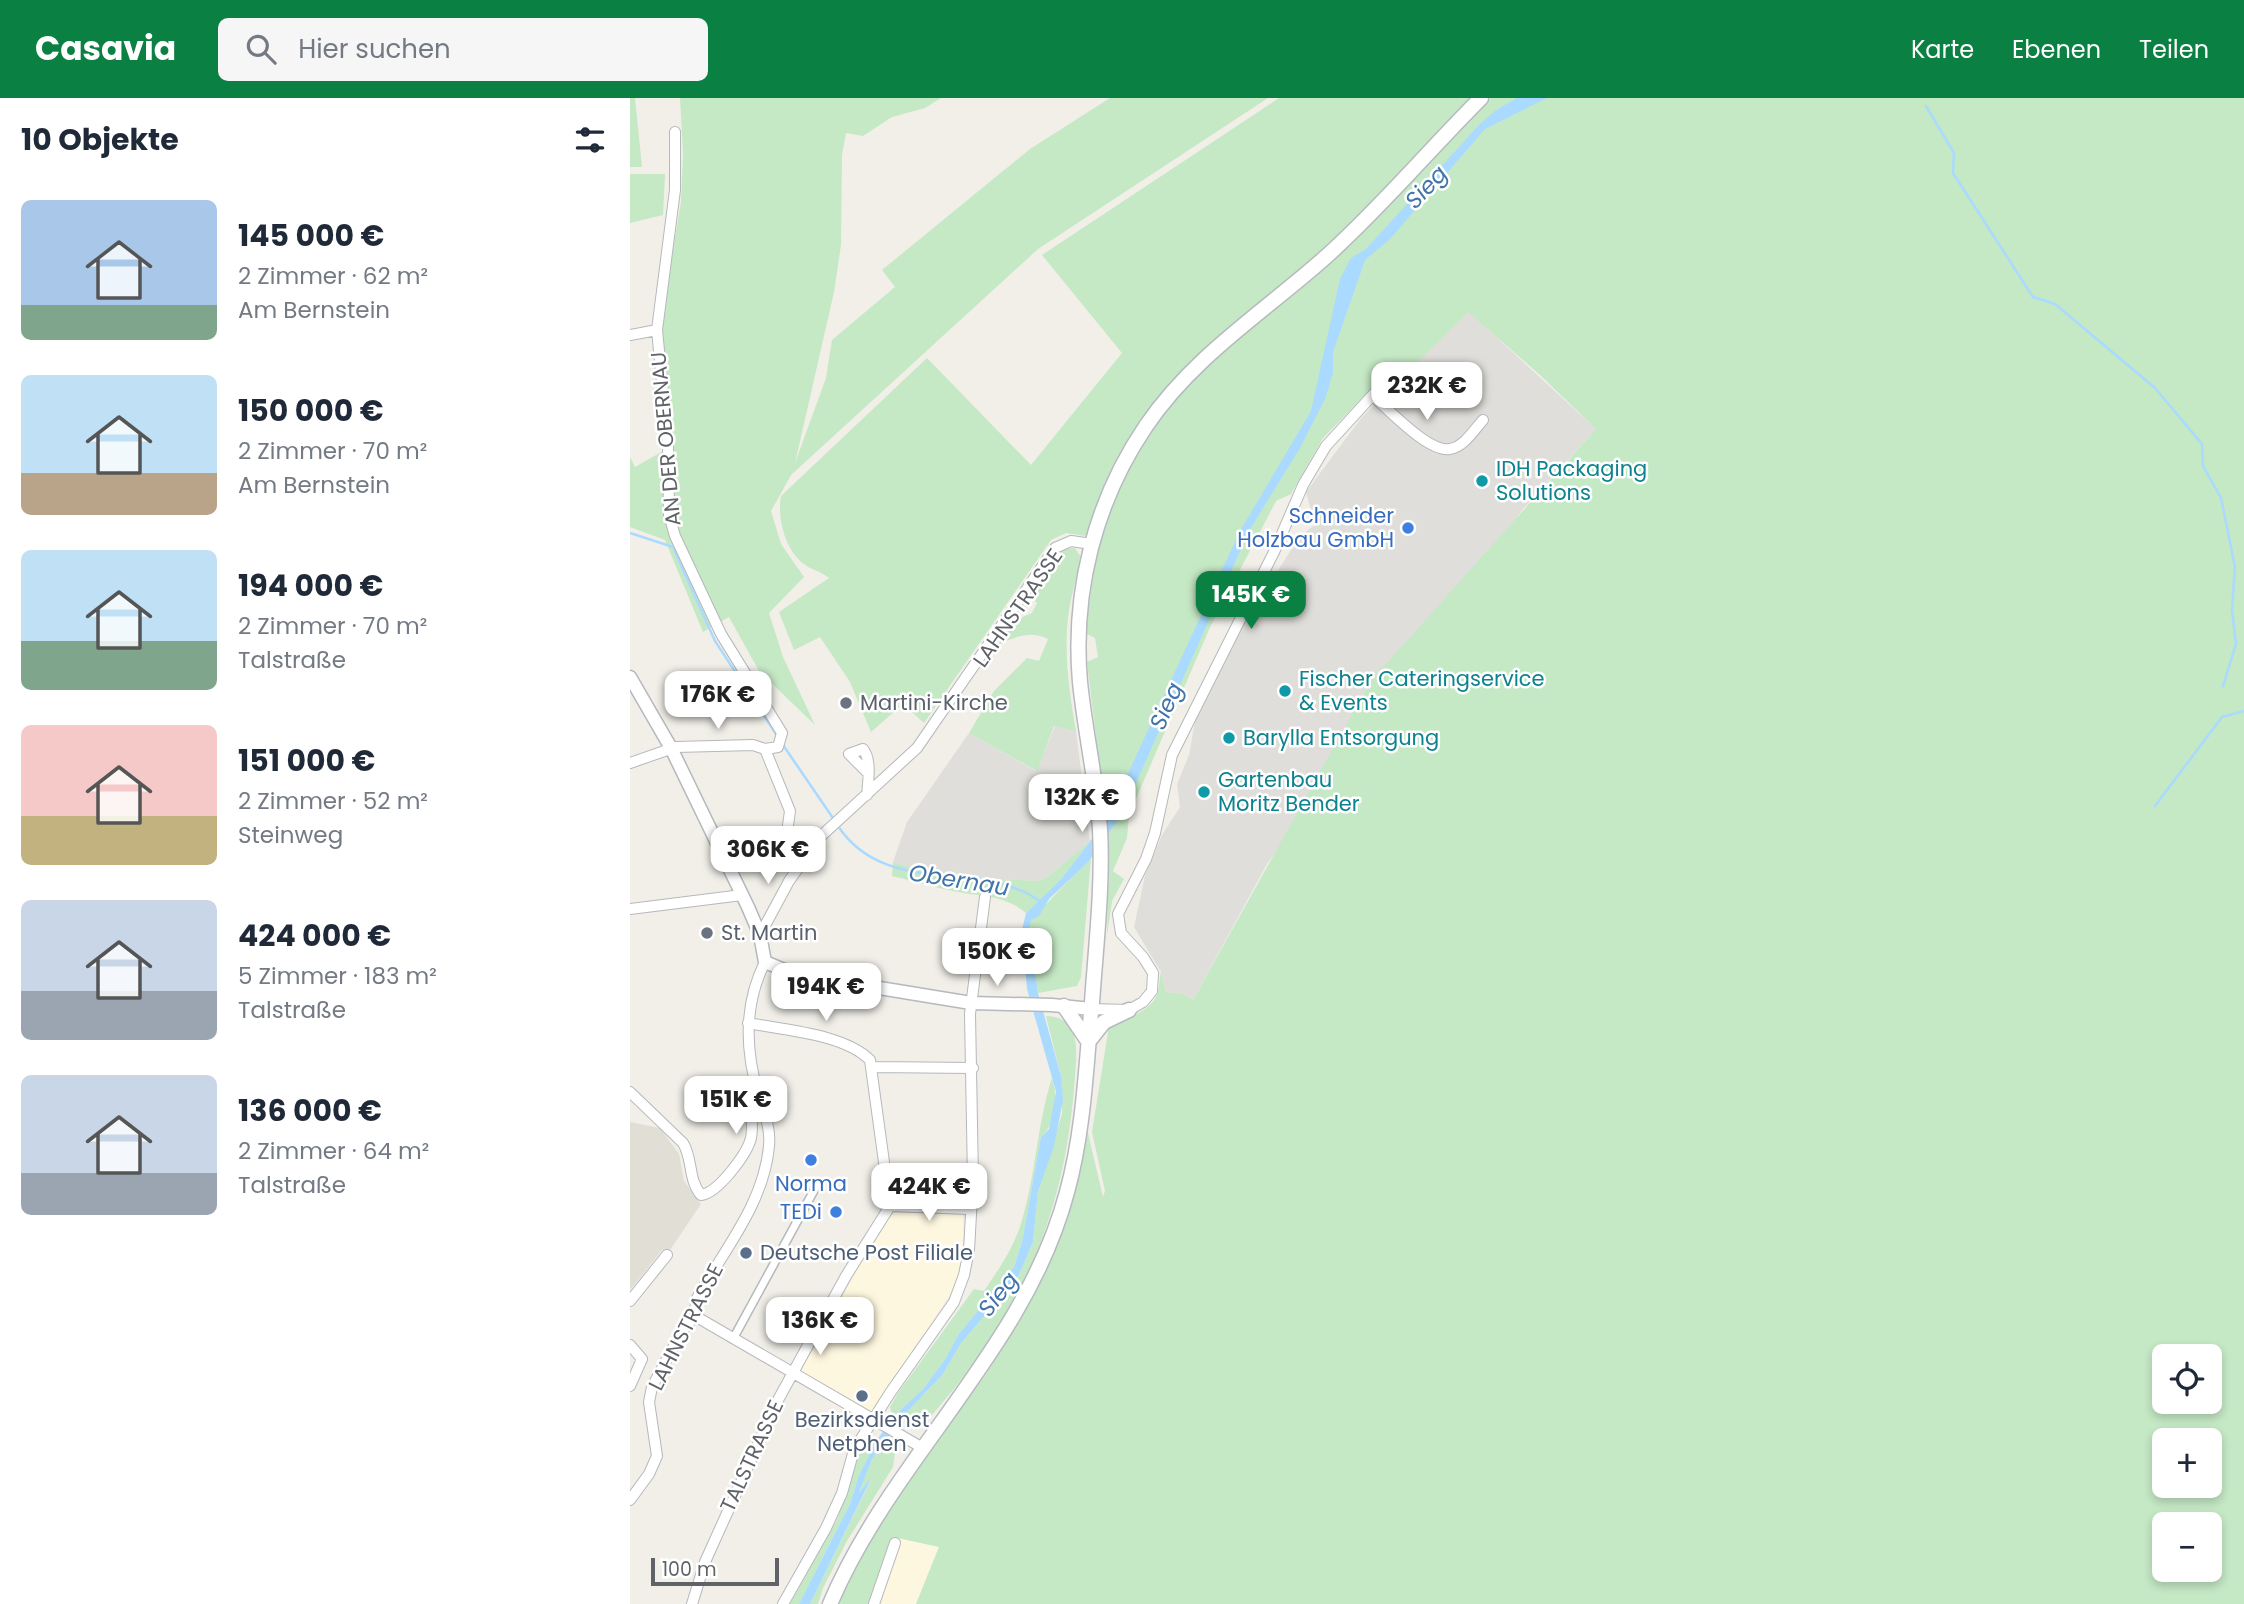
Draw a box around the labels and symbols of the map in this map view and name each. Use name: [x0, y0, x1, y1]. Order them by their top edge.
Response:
water label: Sieg: [1398, 158, 1454, 216]
street label: AN DER OBERNAU: [643, 351, 688, 527]
pin: 232K €: [1370, 362, 1484, 422]
place label: IDH Packaging Solutions: [1496, 454, 1647, 507]
marker: IDH Packaging Solutions: [1474, 473, 1490, 489]
place label: Schneider Holzbau GmbH: [1237, 501, 1394, 554]
marker: Schneider Holzbau GmbH: [1400, 520, 1416, 536]
street label: LAHNSTRASSE: [966, 543, 1069, 673]
pin: 145K €: [1194, 572, 1308, 631]
place label: Fischer Cateringservice & Events: [1299, 664, 1545, 717]
pin: 176K €: [661, 672, 775, 731]
water label: Sieg: [1141, 677, 1191, 735]
marker: Fischer Cateringservice & Events: [1277, 683, 1293, 699]
place label: Martini-Kirche: [860, 688, 1008, 717]
marker: Martini-Kirche: [838, 695, 854, 711]
place label: Barylla Entsorgung: [1243, 723, 1439, 752]
marker: Barylla Entsorgung: [1221, 730, 1237, 746]
place label: Gartenbau Moritz Bender: [1218, 765, 1360, 818]
pin: 132K €: [1025, 774, 1139, 834]
marker: Gartenbau Moritz Bender: [1196, 784, 1212, 800]
pin: 306K €: [711, 826, 825, 886]
water label: Obernau: [906, 856, 1012, 904]
place label: St. Martin: [721, 918, 817, 947]
marker: St. Martin: [699, 925, 715, 941]
pin: 150K €: [940, 928, 1054, 988]
pin: 194K €: [769, 964, 883, 1023]
pin: 151K €: [679, 1076, 793, 1136]
marker: Norma: [803, 1152, 819, 1168]
pin: 424K €: [872, 1164, 986, 1223]
place label: Norma: [775, 1169, 847, 1198]
place label: TEDi: [780, 1197, 822, 1226]
marker: TEDi: [828, 1204, 844, 1220]
place label: Deutsche Post Filiale: [760, 1238, 973, 1267]
marker: Deutsche Post Filiale: [738, 1245, 754, 1261]
street label: LAHNSTRASSE: [641, 1258, 730, 1395]
water label: Sieg: [970, 1265, 1026, 1323]
pin: 136K €: [763, 1298, 877, 1357]
marker: Bezirksdienst Netphen: [854, 1388, 870, 1404]
street label: TALSTRASSE: [713, 1395, 790, 1517]
place label: Bezirksdienst Netphen: [795, 1405, 929, 1458]
scale bar: [651, 1555, 779, 1587]

